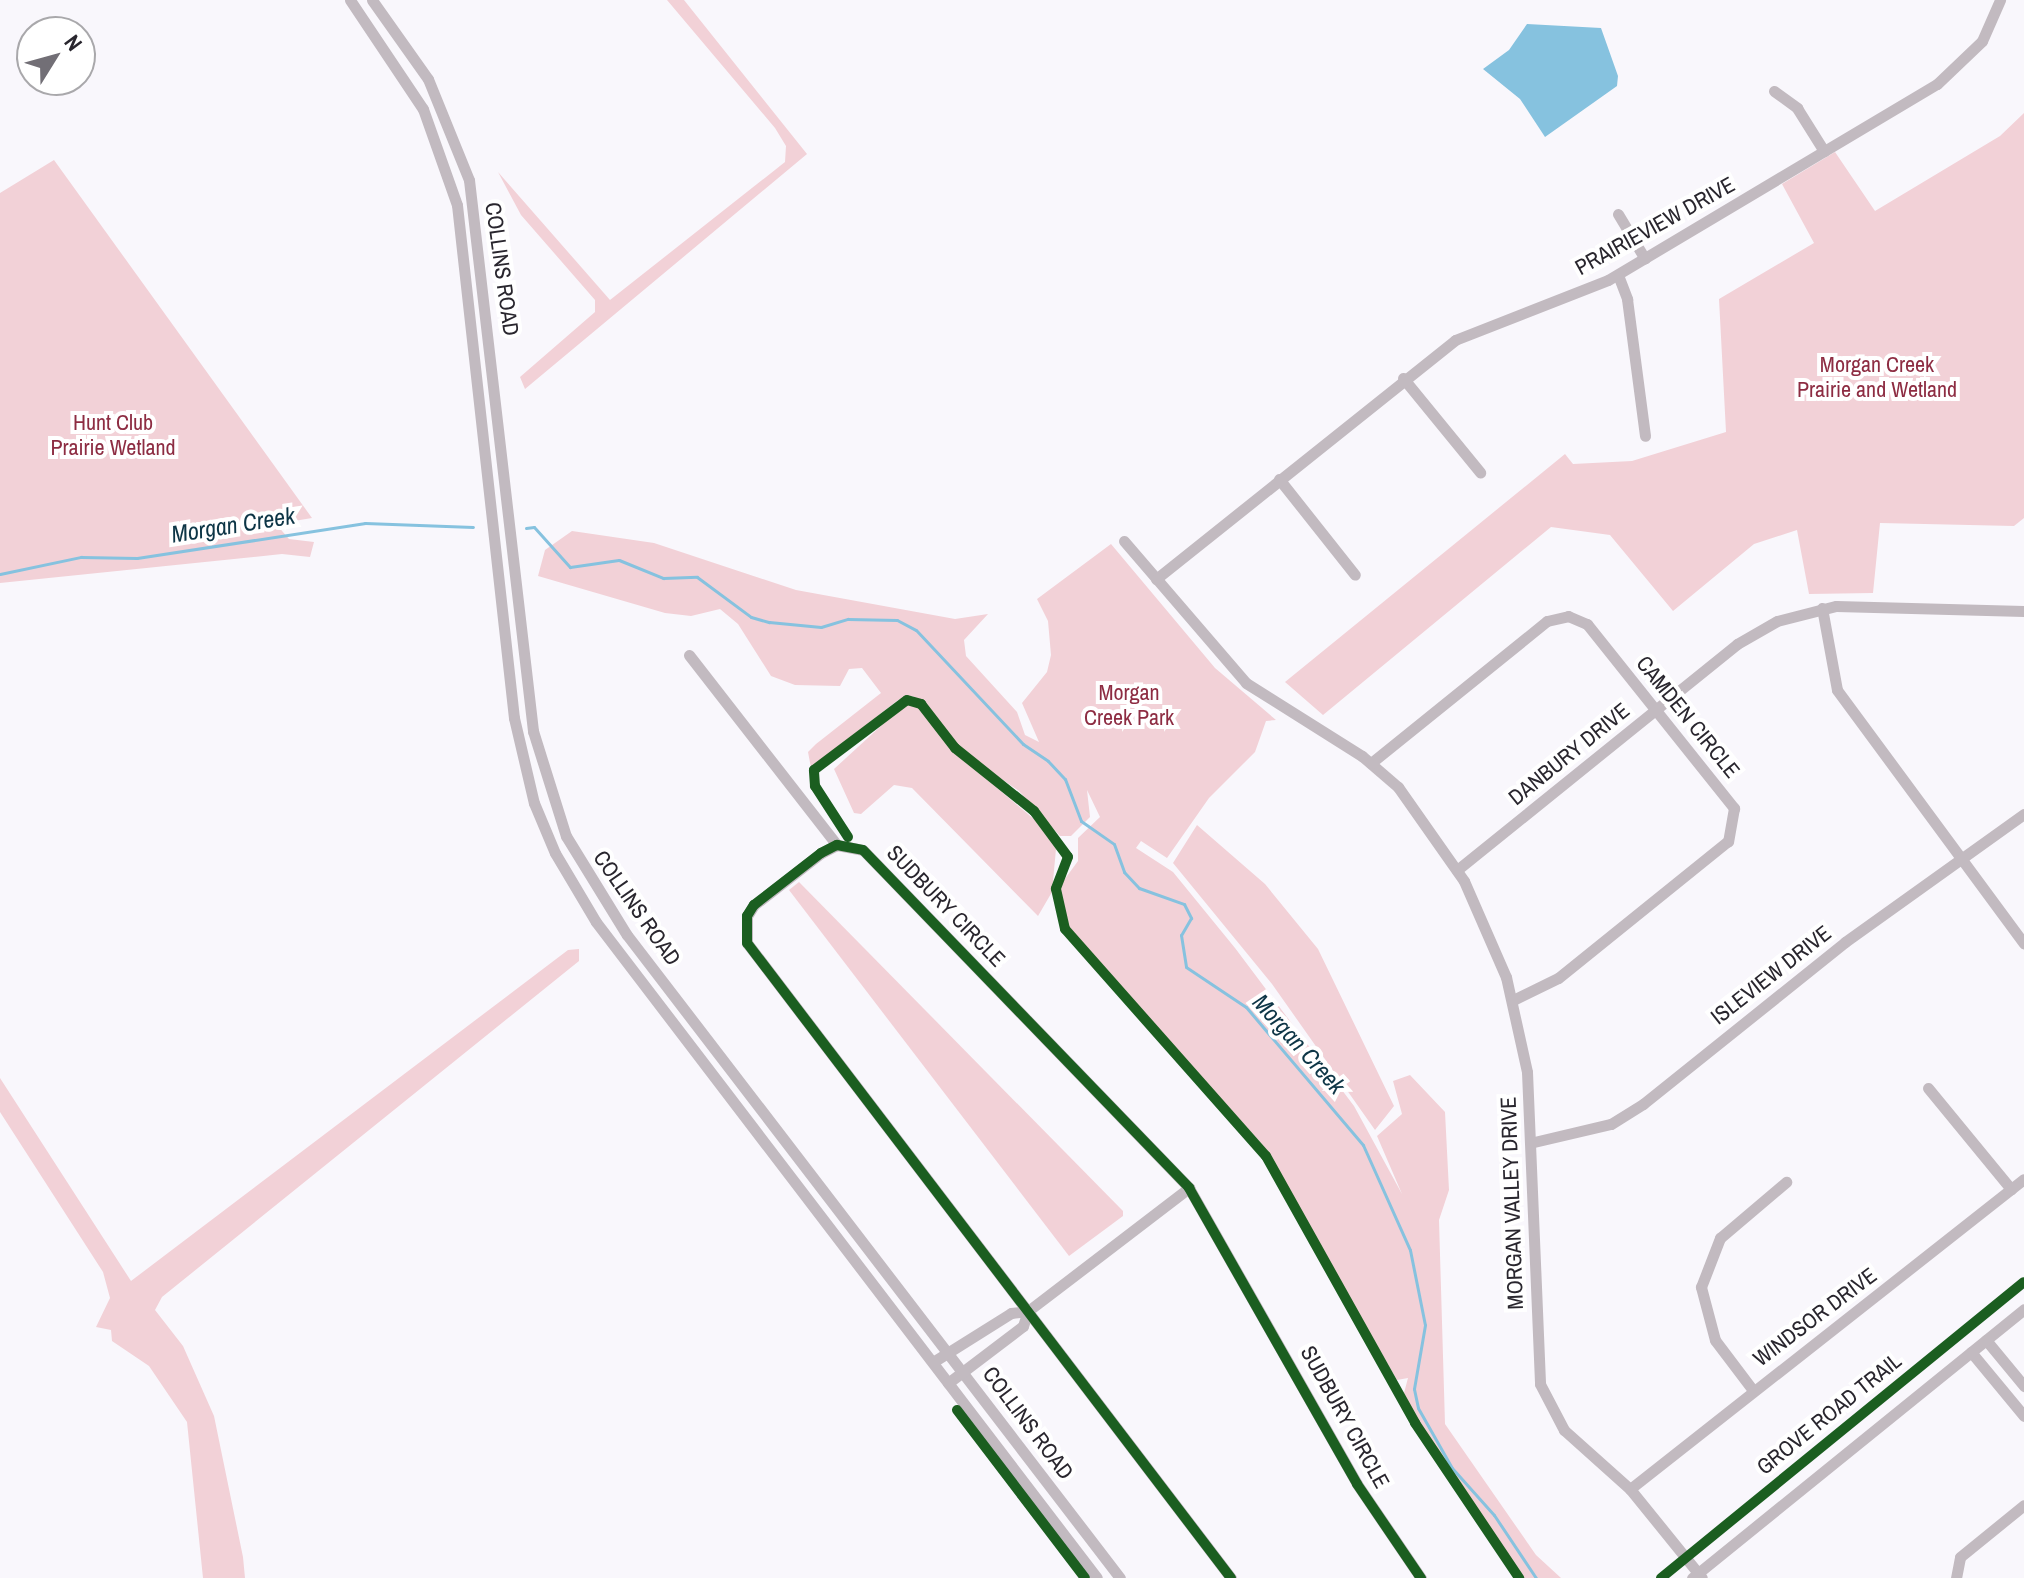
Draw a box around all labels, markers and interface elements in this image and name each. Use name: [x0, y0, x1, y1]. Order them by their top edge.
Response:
north arrow: [16, 16, 96, 96]
text: N: [58, 29, 89, 57]
street label: PRAIRIEVIEW DRIVE: [1571, 171, 1739, 281]
street label: COLLINS ROAD: [480, 201, 524, 337]
park label: Morgan Creek Prairie and Wetland: [1797, 351, 1957, 402]
park label: Hunt Club Prairie Wetland: [50, 409, 176, 460]
water label: Morgan Creek: [169, 501, 297, 549]
street label: CAMDEN CIRCLE: [1631, 651, 1745, 783]
park label: Morgan Creek Park: [1084, 679, 1174, 730]
street label: DANBURY DRIVE: [1503, 697, 1635, 811]
street label: SUDBURY CIRCLE: [881, 840, 1011, 972]
street label: COLLINS ROAD: [588, 845, 686, 971]
street label: ISLEVIEW DRIVE: [1706, 920, 1836, 1030]
water label: Morgan Creek: [1247, 988, 1351, 1100]
street label: MORGAN VALLEY DRIVE: [1495, 1096, 1529, 1310]
street label: WINDSOR DRIVE: [1748, 1262, 1882, 1372]
street label: SUDBURY CIRCLE: [1295, 1341, 1395, 1493]
street label: GROVE ROAD TRAIL: [1751, 1348, 1907, 1480]
street label: COLLINS ROAD: [977, 1361, 1079, 1485]

